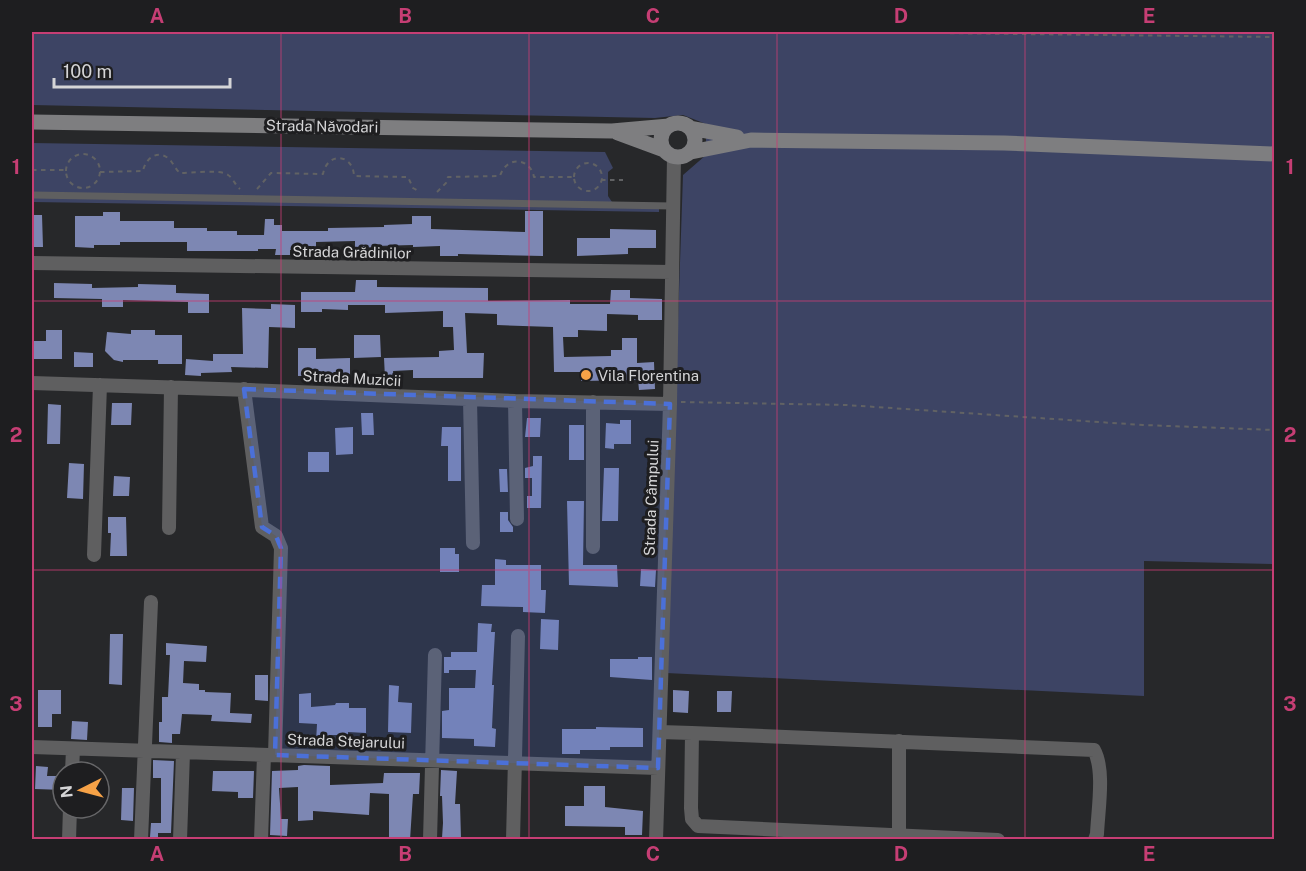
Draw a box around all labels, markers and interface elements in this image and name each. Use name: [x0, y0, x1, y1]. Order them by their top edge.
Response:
text: A: [150, 4, 164, 28]
text: B: [398, 4, 412, 28]
text: C: [646, 4, 660, 28]
text: D: [894, 4, 908, 28]
text: E: [1143, 4, 1155, 28]
scale bar: [54, 51, 230, 89]
text: 100 m: [63, 61, 112, 82]
street label: Strada Năvodari: [266, 117, 378, 135]
text: 1: [12, 155, 20, 179]
text: 1: [1286, 155, 1294, 179]
street label: Strada Grădinilor: [292, 242, 412, 262]
street label: Strada Muzicii: [302, 367, 402, 389]
place label: Vila Florentina: [598, 367, 699, 384]
marker: Vila Florentina: [579, 368, 593, 382]
text: 2: [10, 423, 22, 447]
text: 2: [1284, 423, 1296, 447]
street label: Strada Câmpului: [640, 440, 662, 556]
text: 3: [9, 692, 23, 716]
text: 3: [1283, 692, 1297, 716]
street label: Strada Stejarului: [287, 730, 405, 752]
north arrow: [51, 760, 111, 820]
text: N: [56, 784, 77, 799]
text: A: [150, 842, 164, 866]
text: B: [398, 842, 412, 866]
text: C: [646, 842, 660, 866]
text: D: [894, 842, 908, 866]
text: E: [1143, 842, 1155, 866]

